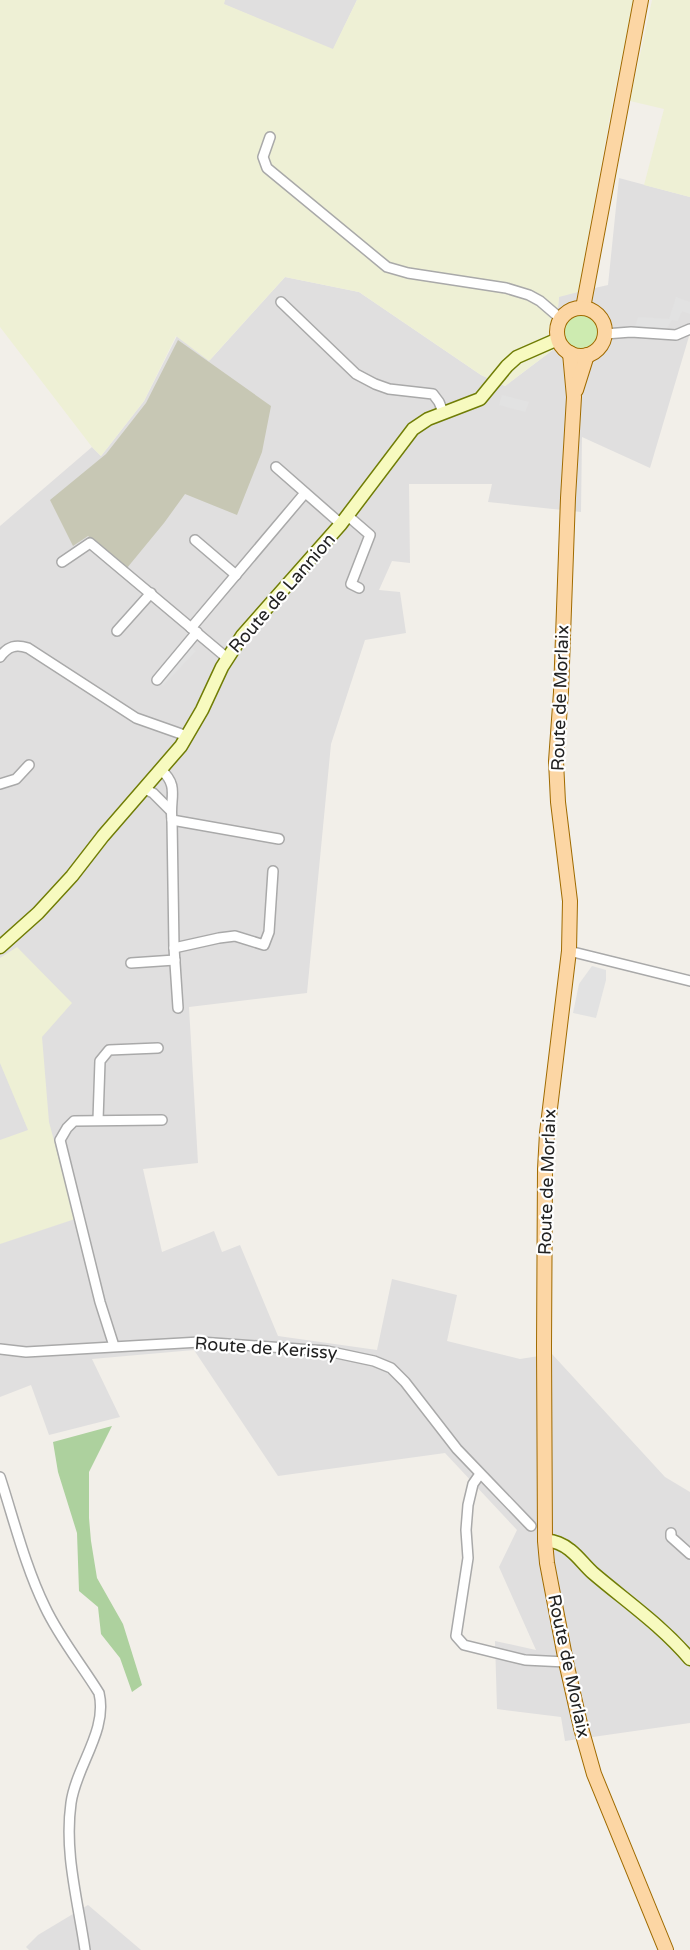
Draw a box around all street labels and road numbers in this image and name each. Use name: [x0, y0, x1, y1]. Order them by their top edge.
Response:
street label: Route de Lannion: [224, 529, 340, 657]
street label: Route de Morlaix: [546, 624, 574, 772]
street label: Route de Morlaix: [533, 1108, 561, 1256]
street label: Route de Kerissy: [194, 1332, 338, 1364]
street label: Route de Morlaix: [543, 1592, 595, 1740]

